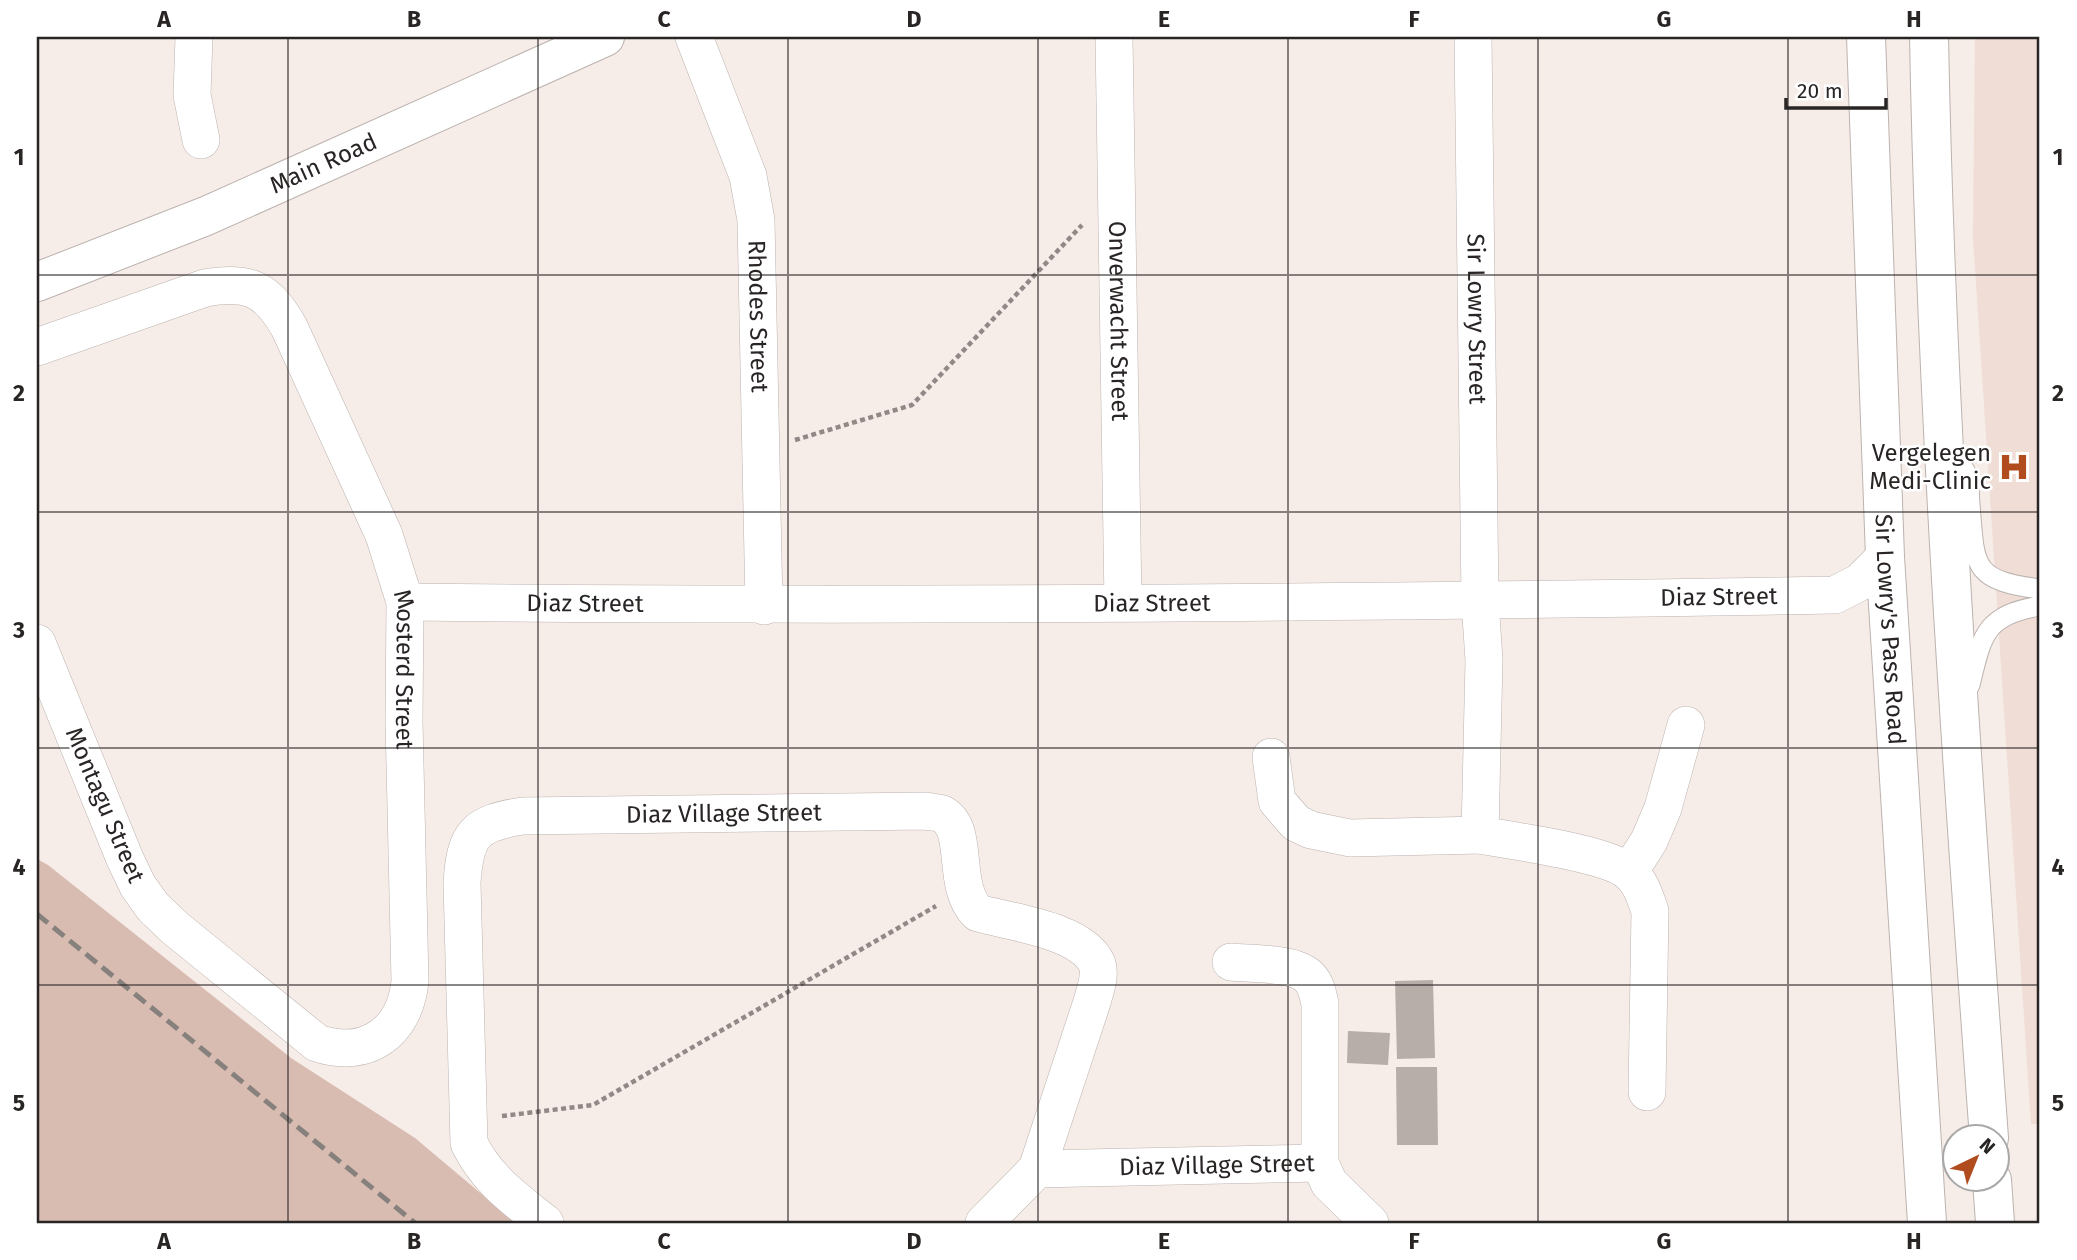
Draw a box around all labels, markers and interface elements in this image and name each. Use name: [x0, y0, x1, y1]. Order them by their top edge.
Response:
text: A: [156, 5, 171, 33]
text: B: [407, 5, 421, 33]
text: C: [657, 5, 671, 33]
text: D: [907, 5, 922, 33]
text: E: [1158, 5, 1170, 33]
text: F: [1408, 5, 1420, 33]
text: G: [1657, 5, 1671, 33]
text: H: [1906, 5, 1922, 33]
scale bar: [1786, 66, 1886, 110]
text: 20 m: [1797, 78, 1843, 104]
street label: Main Road: [265, 127, 381, 200]
text: 1: [14, 143, 24, 171]
text: 1: [2053, 143, 2063, 171]
street label: Onverwacht Street: [1103, 221, 1134, 422]
street label: Sir Lowry Street: [1461, 233, 1492, 405]
street label: Rhodes Street: [742, 239, 774, 393]
text: 2: [13, 379, 25, 407]
text: 2: [2052, 379, 2064, 407]
place label: Vergelegen Medi-Clinic: [1869, 439, 1991, 495]
hospital icon: Vergelegen Medi-Clinic: [1997, 450, 2031, 484]
street label: Sir Lowry's Pass Road: [1869, 514, 1911, 746]
street label: Diaz Street: [1660, 582, 1778, 612]
street label: Mosterd Street: [388, 586, 420, 750]
street label: Diaz Street: [526, 589, 644, 618]
street label: Diaz Street: [1093, 589, 1211, 618]
text: 3: [12, 616, 25, 644]
text: 3: [2051, 616, 2064, 644]
street label: Montagu Street: [60, 723, 150, 887]
street label: Diaz Village Street: [626, 798, 822, 829]
text: 4: [13, 853, 26, 881]
text: 4: [2052, 853, 2065, 881]
text: 5: [13, 1089, 25, 1117]
text: 5: [2052, 1089, 2064, 1117]
north arrow: [1940, 1124, 2010, 1194]
text: N: [1975, 1133, 2000, 1159]
street label: Diaz Village Street: [1119, 1149, 1315, 1181]
text: A: [156, 1227, 171, 1255]
text: B: [407, 1227, 421, 1255]
text: C: [657, 1227, 671, 1255]
text: D: [907, 1227, 922, 1255]
text: E: [1158, 1227, 1170, 1255]
text: F: [1408, 1227, 1420, 1255]
text: G: [1657, 1227, 1671, 1255]
text: H: [1906, 1227, 1922, 1255]

